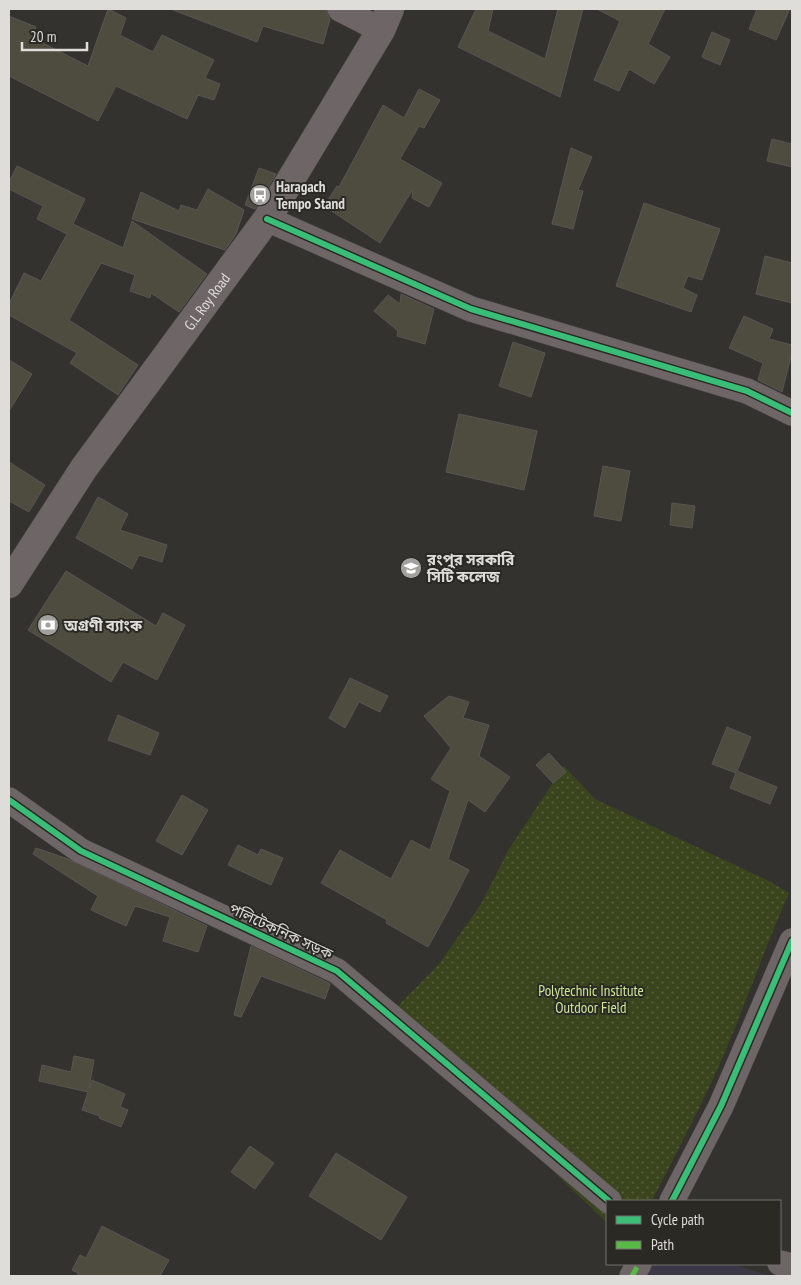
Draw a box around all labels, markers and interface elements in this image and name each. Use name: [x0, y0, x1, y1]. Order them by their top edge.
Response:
scale bar: [22, 20, 88, 52]
text: 20 m: [30, 27, 56, 46]
place label: Haragach Tempo Stand: [276, 177, 345, 213]
bus stop icon: Haragach Tempo Stand: [248, 183, 272, 207]
street label: G.L Roy Road: [179, 269, 234, 334]
place label: রংপুর সরকারি সিটি কলেজ: [426, 550, 515, 586]
school or university icon: রংপুর সরকারি সিটি কলেজ: [399, 556, 423, 580]
bank icon: অগ্রণী ব্যাংক: [36, 613, 60, 637]
place label: অগ্রণী ব্যাংক: [63, 616, 143, 635]
street label: পলিটেকনিক সড়ক: [226, 899, 337, 964]
park label: Polytechnic Institute Outdoor Field: [538, 981, 644, 1017]
legend: [606, 1200, 781, 1265]
text: Cycle path: [651, 1210, 704, 1229]
text: Path: [651, 1235, 674, 1254]

